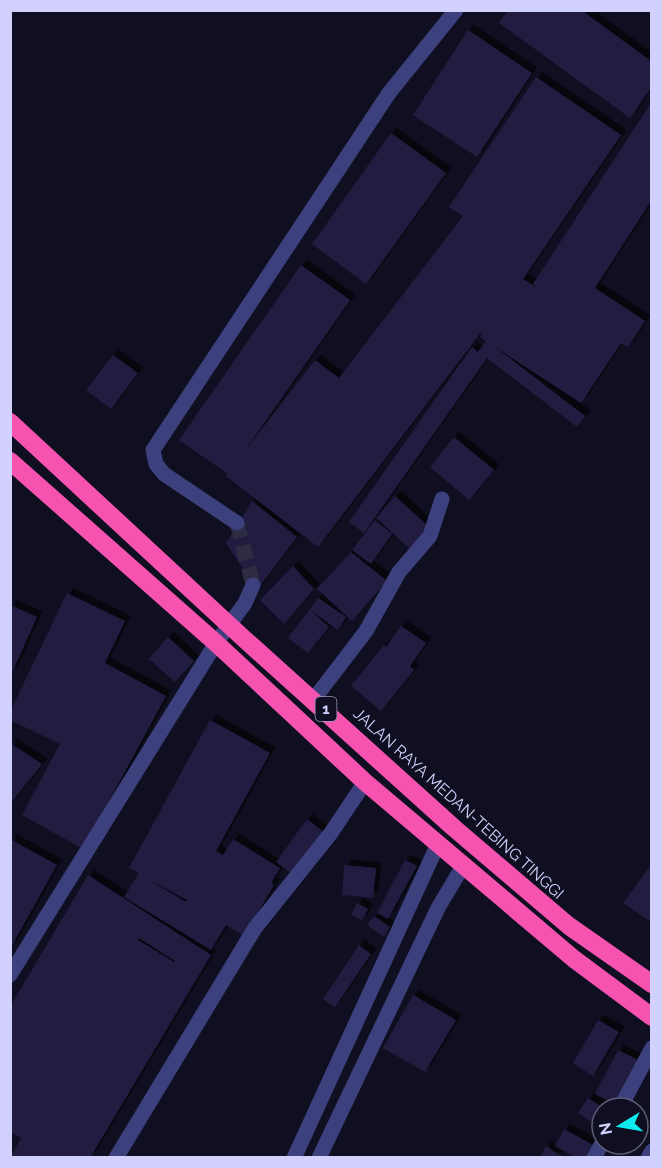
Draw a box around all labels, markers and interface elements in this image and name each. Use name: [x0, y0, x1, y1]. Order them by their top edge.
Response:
road number: 1: [316, 697, 336, 721]
street label: JALAN RAYA MEDAN-TEBING TINGGI: [350, 704, 568, 903]
north arrow: [590, 1096, 650, 1156]
text: N: [595, 1121, 616, 1137]

